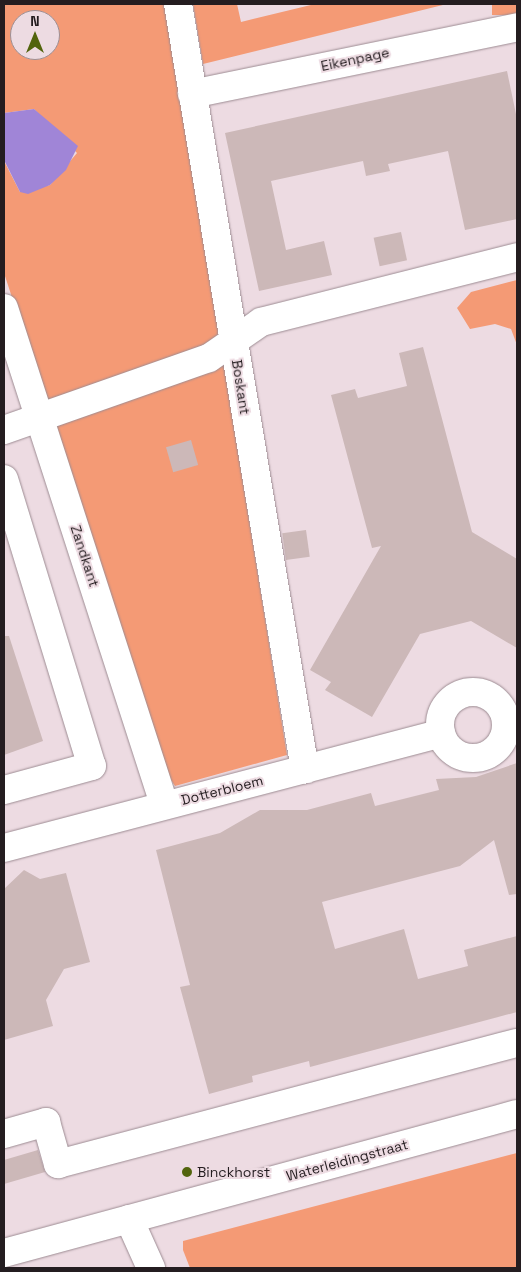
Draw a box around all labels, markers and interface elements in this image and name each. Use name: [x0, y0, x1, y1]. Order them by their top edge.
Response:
north arrow: [10, 10, 60, 60]
text: N: [30, 12, 40, 30]
street label: Eikenpage: [319, 44, 391, 74]
street label: Boskant: [228, 358, 254, 416]
street label: Zandkant: [67, 523, 103, 589]
street label: Dotterbloem: [179, 772, 265, 808]
street label: Waterleidingstraat: [284, 1136, 410, 1184]
place label: Binckhorst: [197, 1164, 270, 1180]
marker: Binckhorst: [181, 1166, 193, 1178]

